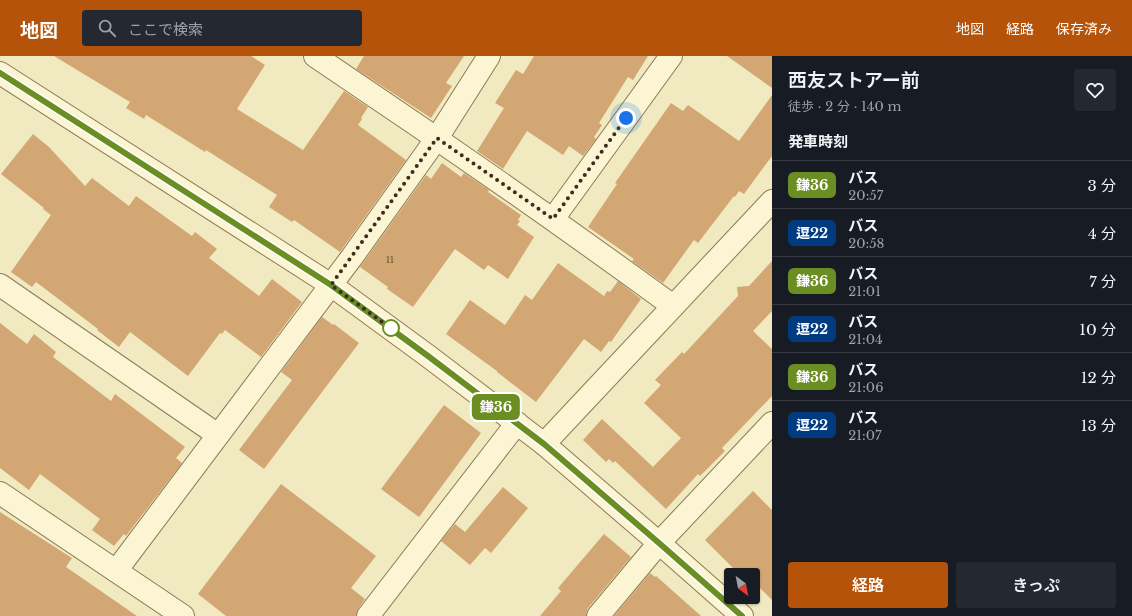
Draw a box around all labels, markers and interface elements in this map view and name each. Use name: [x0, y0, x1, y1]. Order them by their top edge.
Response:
search box: [82, 10, 362, 46]
icon: search: [96, 17, 118, 39]
text: 地図: [20, 19, 58, 42]
text: ここで検索: [128, 20, 203, 39]
text: 地図: [956, 20, 984, 38]
text: 経路: [1006, 20, 1034, 38]
text: 保存済み: [1056, 20, 1112, 38]
text: 西友ストアー前: [788, 69, 920, 92]
button: heart: [1074, 69, 1116, 111]
text: 徒歩 · 2 分 · 140 m: [788, 98, 901, 115]
your location: [616, 108, 636, 128]
text: 発車時刻: [788, 132, 848, 151]
text: バス: [848, 168, 878, 187]
text: 鎌36: [796, 176, 828, 194]
text: 3 分: [1087, 176, 1116, 195]
text: 20:57: [848, 187, 883, 204]
text: バス: [848, 216, 878, 235]
text: 逗22: [796, 224, 828, 242]
text: 4 分: [1088, 224, 1116, 243]
text: 20:58: [848, 235, 885, 252]
house number: 11: [386, 254, 394, 265]
text: バス: [848, 264, 878, 283]
text: 鎌36: [796, 272, 828, 290]
text: 7 分: [1089, 272, 1116, 291]
text: 21:01: [848, 283, 881, 300]
text: バス: [848, 312, 878, 331]
unlabelled marker: [382, 319, 400, 337]
text: 逗22: [796, 320, 828, 338]
text: 10 分: [1079, 320, 1116, 339]
text: 21:04: [848, 331, 883, 348]
text: バス: [848, 360, 878, 379]
text: 鎌36: [796, 368, 828, 386]
text: 12 分: [1081, 368, 1116, 387]
text: 21:06: [848, 379, 884, 396]
line badge: 鎌36: [473, 394, 519, 420]
text: 鎌36: [480, 398, 512, 416]
text: バス: [848, 408, 878, 427]
text: 逗22: [796, 416, 828, 434]
text: 13 分: [1081, 416, 1116, 435]
text: 21:07: [848, 427, 882, 444]
button: 経路: [788, 562, 948, 608]
button: きっぷ: [956, 562, 1116, 608]
north arrow: [724, 568, 760, 604]
map controls: [724, 568, 760, 604]

